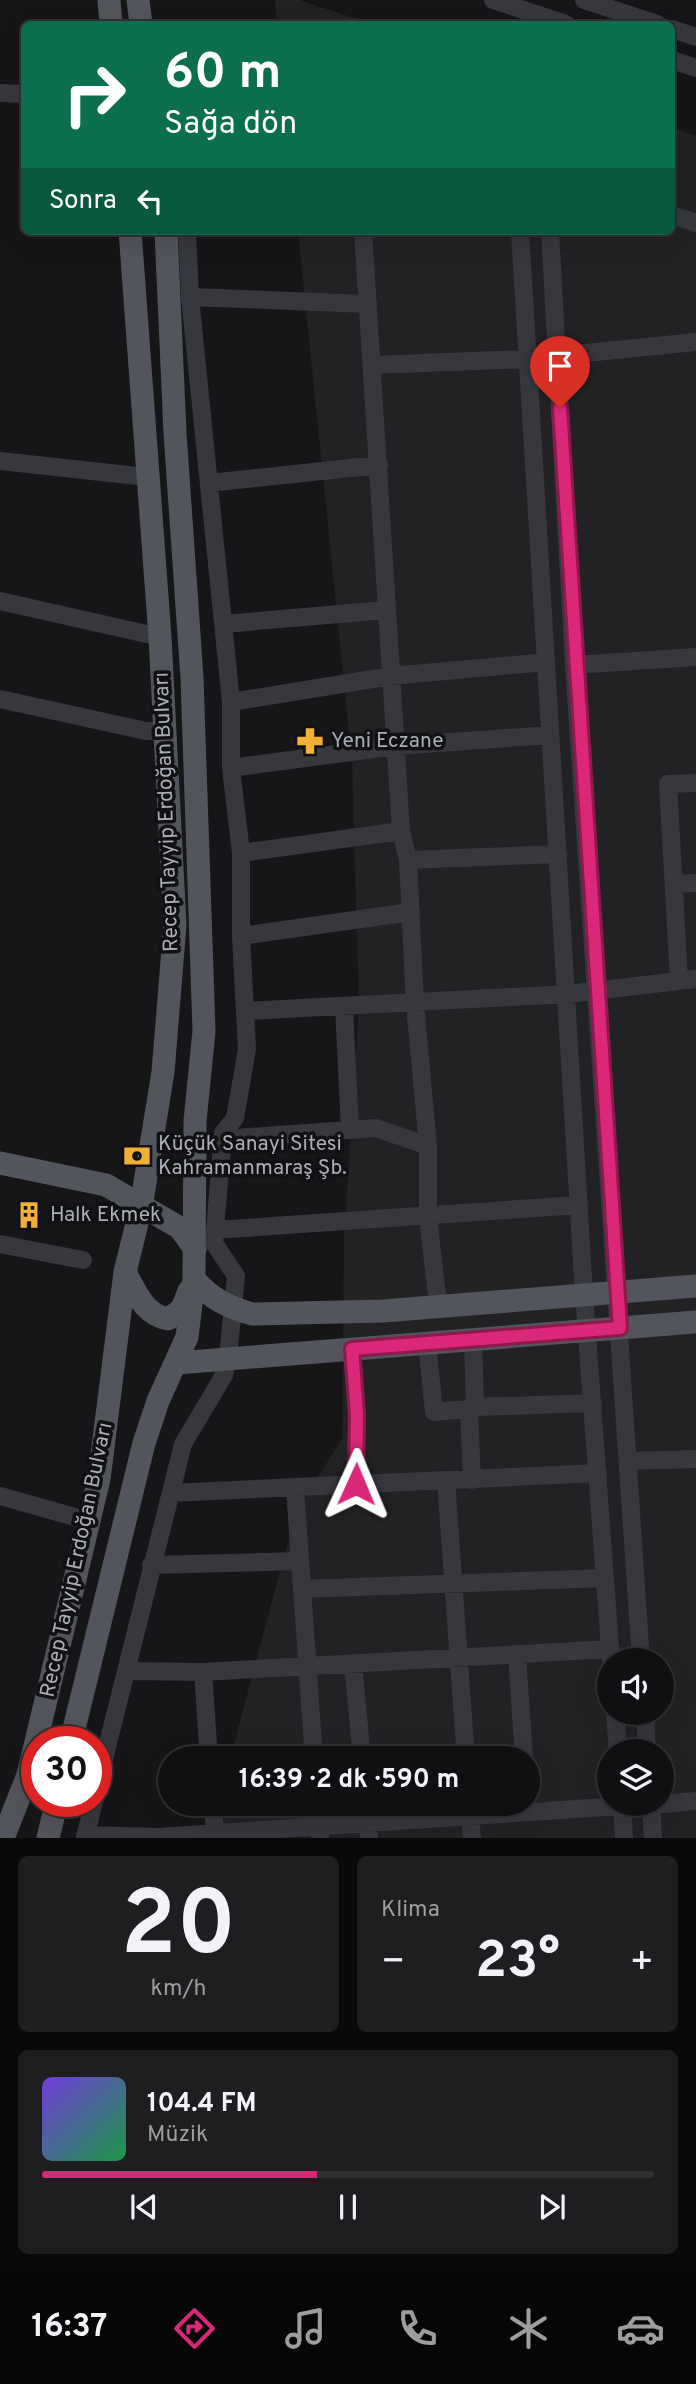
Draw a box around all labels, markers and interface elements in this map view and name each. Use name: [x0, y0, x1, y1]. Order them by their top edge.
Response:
text: 60 m: [164, 44, 282, 106]
icon: right: [49, 49, 140, 140]
text: Sağa dön: [164, 105, 297, 145]
icon: left: [131, 182, 169, 220]
text: Sonra: [49, 185, 117, 218]
pin: [530, 336, 590, 408]
icon: arrive: [541, 347, 579, 385]
street label: Recep Tayyip Erdoğan Bulvarı: [149, 672, 185, 952]
pharmacy icon: Yeni Eczane: [295, 726, 325, 756]
place label: Yeni Eczane: [331, 728, 444, 755]
place label: Küçük Sanayi Sitesi Kahramanmaraş Şb.: [158, 1131, 347, 1182]
bank icon: Küçük Sanayi Sitesi Kahramanmaraş Şb.: [122, 1141, 152, 1171]
building icon: Halk Ekmek: [14, 1200, 44, 1230]
place label: Halk Ekmek: [50, 1202, 161, 1229]
street label: Recep Tayyip Erdoğan Bulvarı: [35, 1420, 119, 1700]
position arrow: [319, 1447, 393, 1521]
map controls: [597, 1648, 674, 1816]
button: sound: [597, 1648, 674, 1725]
speed limit sign: 30: [21, 1726, 112, 1817]
button: layers: [597, 1739, 674, 1816]
text: 16:39 · 2 dk · 590 m: [239, 1764, 459, 1797]
text: 20: [121, 1872, 236, 1987]
text: Klima: [381, 1896, 440, 1925]
text: 23°: [475, 1930, 560, 1996]
text: −: [381, 1939, 406, 1988]
text: +: [629, 1939, 654, 1988]
text: km/h: [151, 1975, 206, 2004]
text: 104.4 FM: [147, 2088, 257, 2121]
text: Müzik: [147, 2121, 208, 2150]
icon: previous: [125, 2188, 163, 2226]
icon: pause: [329, 2188, 367, 2226]
icon: next: [533, 2188, 571, 2226]
icon: directions: [170, 2304, 219, 2353]
icon: music: [281, 2304, 330, 2353]
icon: phone: [393, 2304, 442, 2353]
icon: climate: [504, 2304, 553, 2353]
icon: car: [616, 2304, 665, 2353]
text: 16:37: [31, 2308, 107, 2348]

